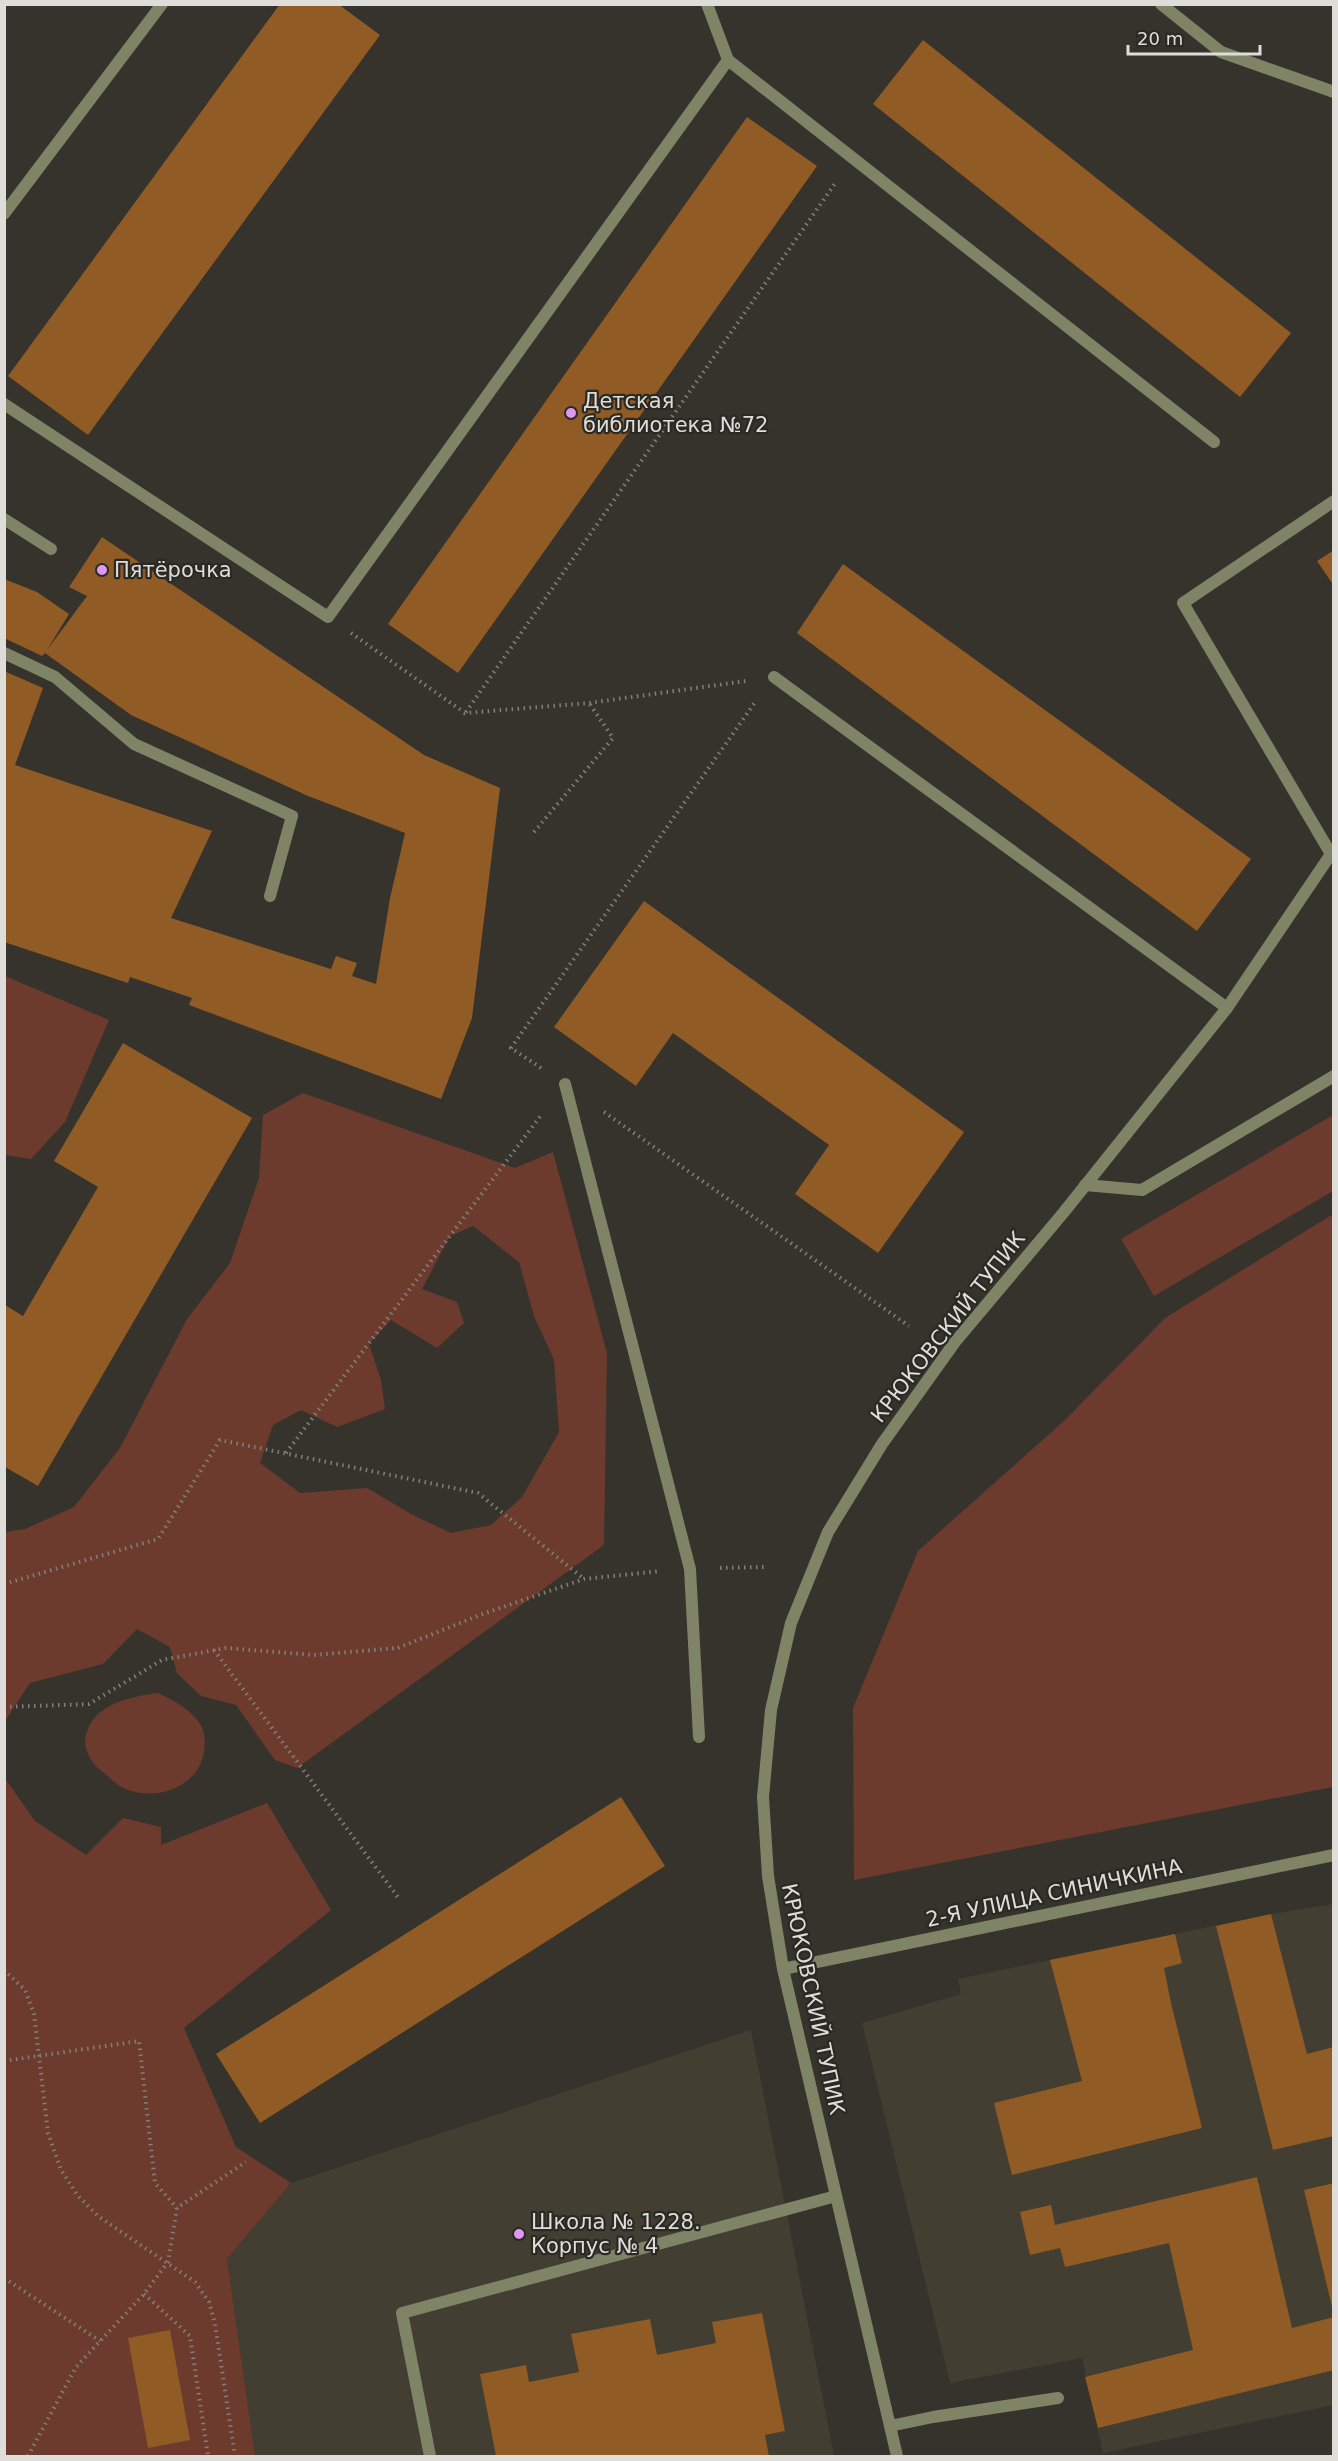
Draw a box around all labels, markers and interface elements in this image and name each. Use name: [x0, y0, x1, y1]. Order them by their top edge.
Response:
scale bar: [1128, 18, 1260, 56]
text: 20 m: [1137, 28, 1183, 49]
place label: Детская библиотека №72: [583, 389, 768, 437]
marker: Детская библиотека №72: [564, 406, 578, 420]
place label: Пятёрочка: [114, 558, 232, 582]
marker: Пятёрочка: [95, 563, 109, 577]
street label: КРЮКОВСКИЙ ТУПИК: [865, 1226, 1030, 1427]
street label: 2-Я УЛИЦА СИНИЧКИНА: [924, 1854, 1185, 1932]
street label: КРЮКОВСКИЙ ТУПИК: [777, 1881, 850, 2117]
place label: Школа № 1228. Корпус № 4: [531, 2210, 701, 2258]
marker: Школа № 1228. Корпус № 4: [512, 2227, 526, 2241]

